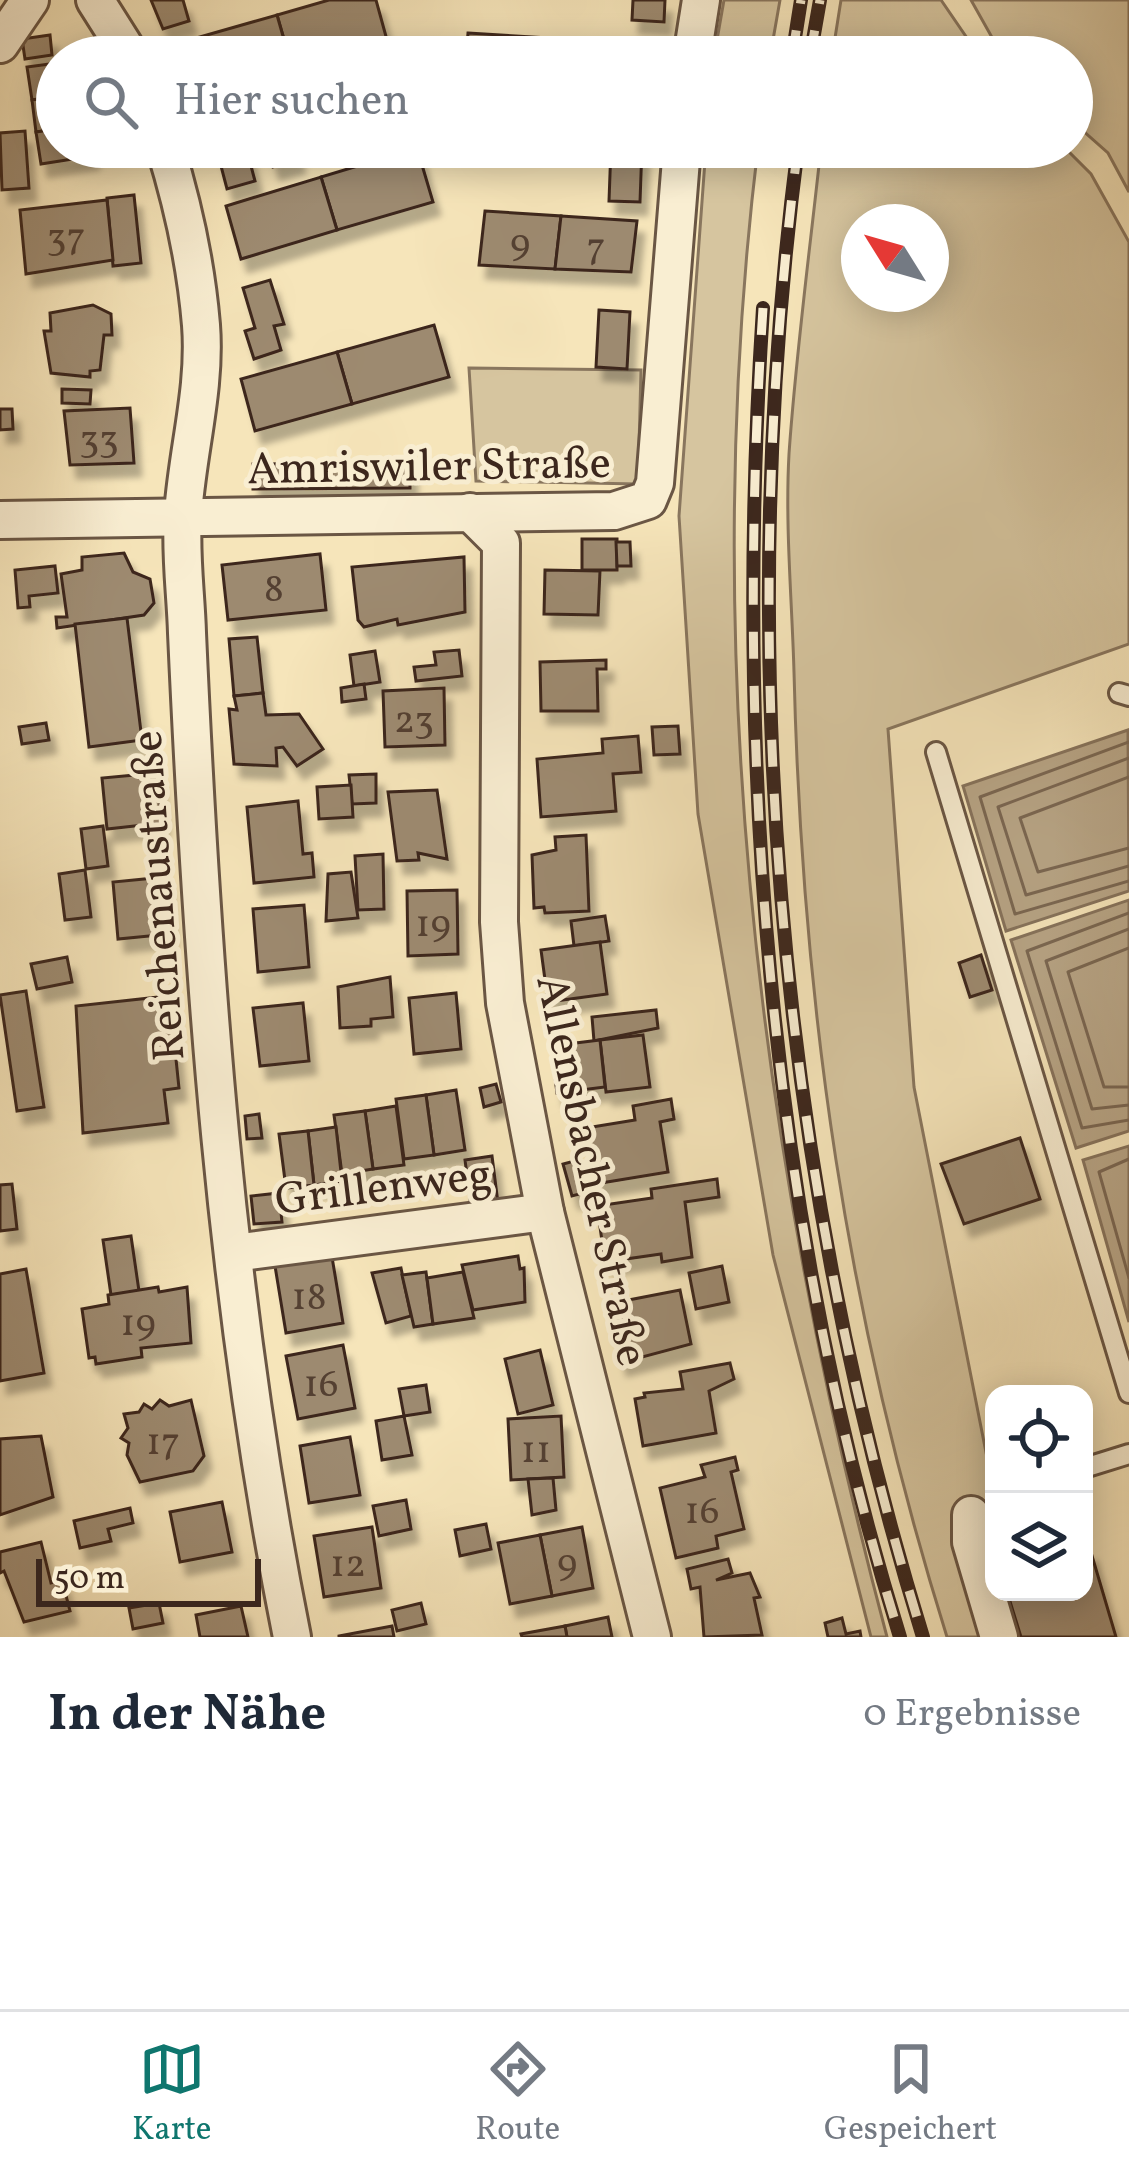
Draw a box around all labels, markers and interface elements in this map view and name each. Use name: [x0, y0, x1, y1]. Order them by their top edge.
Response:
search box: [36, 36, 1093, 168]
icon: search: [78, 69, 144, 135]
text: Hier suchen: [174, 71, 409, 134]
north arrow: [841, 204, 949, 312]
house number: 37: [47, 212, 85, 266]
house number: 9: [510, 218, 530, 272]
house number: 7: [587, 222, 605, 276]
house number: 33: [79, 414, 119, 468]
street label: Amriswiler Straße: [247, 434, 611, 503]
house number: 8: [264, 564, 284, 618]
house number: 23: [394, 695, 434, 749]
street label: Reichenaustraße: [118, 728, 203, 1063]
house number: 19: [415, 899, 451, 953]
street label: Allensbacher Straße: [517, 970, 662, 1372]
street label: Grillenweg: [272, 1145, 495, 1234]
house number: 18: [292, 1272, 326, 1326]
house number: 19: [120, 1298, 156, 1352]
house number: 16: [304, 1359, 338, 1413]
map controls: [985, 1385, 1093, 1601]
button: locate: [985, 1385, 1093, 1493]
house number: 17: [146, 1417, 180, 1471]
house number: 11: [521, 1425, 551, 1479]
house number: 16: [685, 1486, 719, 1540]
button: layers: [985, 1493, 1093, 1601]
house number: 9: [557, 1538, 577, 1592]
house number: 12: [330, 1539, 366, 1593]
scale bar: [36, 1553, 261, 1606]
text: 50 m: [54, 1557, 125, 1603]
text: In der Nähe: [48, 1680, 326, 1751]
text: 0 Ergebnisse: [863, 1688, 1081, 1742]
tab: Karte: [132, 2036, 211, 2154]
tab: Route: [475, 2036, 560, 2154]
tab: Gespeichert: [824, 2036, 997, 2154]

